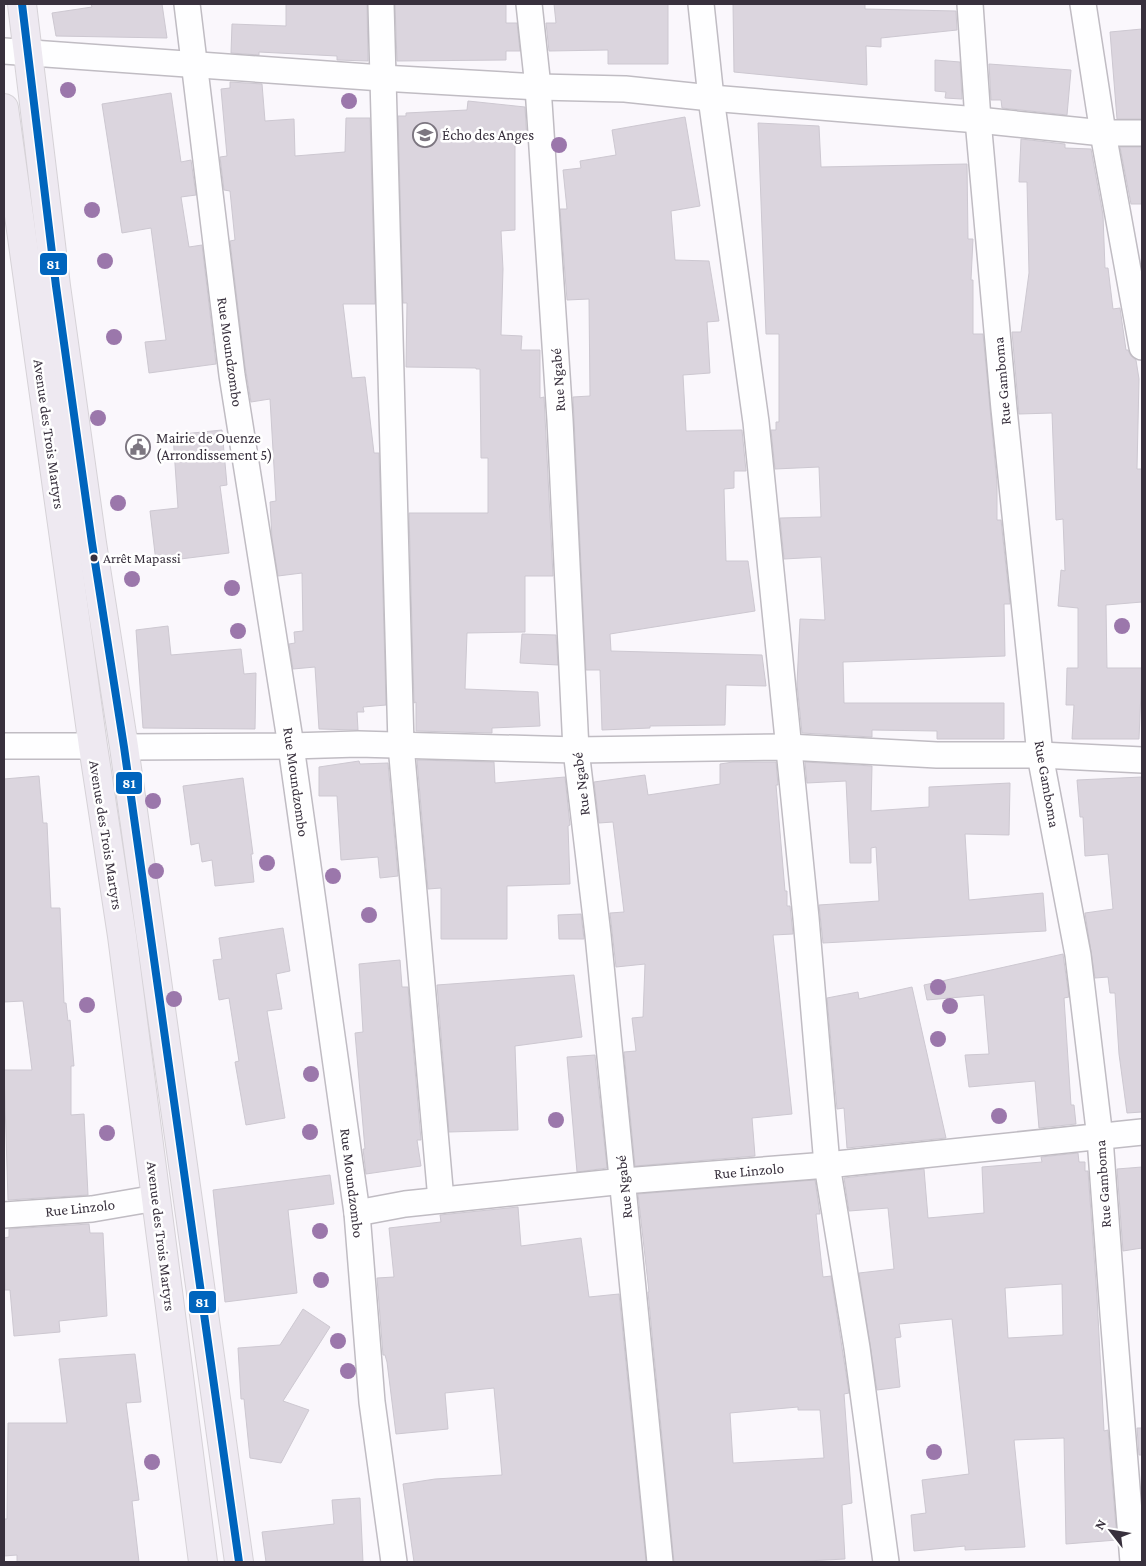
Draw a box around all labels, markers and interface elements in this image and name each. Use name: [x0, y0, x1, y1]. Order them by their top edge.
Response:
school or university icon: Écho des Anges: [412, 122, 438, 148]
place label: Écho des Anges: [442, 127, 534, 144]
line badge: 81: [39, 252, 68, 276]
text: 81: [46, 256, 60, 272]
street label: Rue Moundzombo: [214, 296, 246, 408]
street label: Rue Gamboma: [990, 336, 1014, 426]
street label: Rue Ngabé: [548, 347, 569, 412]
street label: Avenue des Trois Martyrs: [30, 358, 67, 510]
place label: Mairie de Ouenze (Arrondissement 5): [156, 430, 272, 464]
public building icon: Mairie de Ouenze (Arrondissement 5): [125, 434, 151, 460]
place label: Arrêt Mapassi: [103, 550, 181, 566]
marker: Arrêt Mapassi: [89, 553, 99, 563]
street label: Rue Moundzombo: [280, 726, 312, 838]
street label: Rue Gamboma: [1031, 739, 1063, 829]
street label: Rue Ngabé: [569, 751, 594, 817]
street label: Avenue des Trois Martyrs: [85, 759, 126, 911]
line badge: 81: [115, 771, 143, 795]
text: 81: [122, 775, 136, 791]
street label: Rue Moundzombo: [337, 1127, 367, 1239]
street label: Rue Gamboma: [1092, 1139, 1114, 1229]
street label: Rue Ngabé: [613, 1154, 636, 1219]
street label: Avenue des Trois Martyrs: [143, 1160, 178, 1312]
street label: Rue Linzolo: [713, 1160, 785, 1182]
street label: Rue Linzolo: [44, 1196, 116, 1220]
line badge: 81: [188, 1290, 217, 1314]
text: 81: [195, 1294, 209, 1310]
north arrow: [1086, 1506, 1136, 1556]
text: N: [1091, 1516, 1109, 1533]

